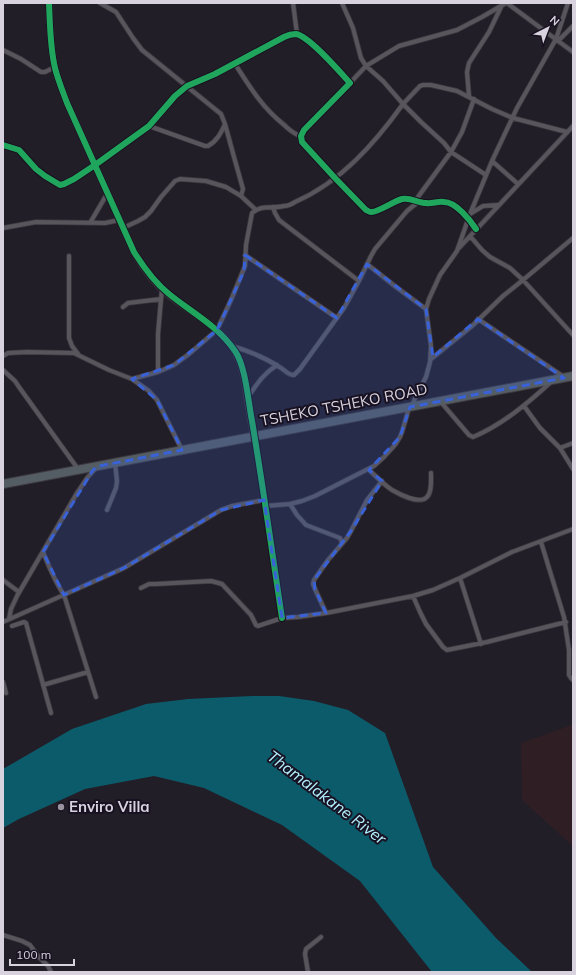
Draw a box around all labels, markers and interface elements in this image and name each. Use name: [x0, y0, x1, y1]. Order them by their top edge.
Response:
north arrow: [528, 8, 568, 48]
text: N: [547, 13, 562, 29]
street label: TSHEKO TSHEKO ROAD: [259, 379, 429, 430]
water label: Thamalakane River: [264, 746, 391, 849]
place label: Enviro Villa: [69, 797, 150, 816]
marker: Enviro Villa: [56, 802, 66, 812]
scale bar: [10, 941, 74, 967]
text: 100 m: [16, 947, 51, 962]

